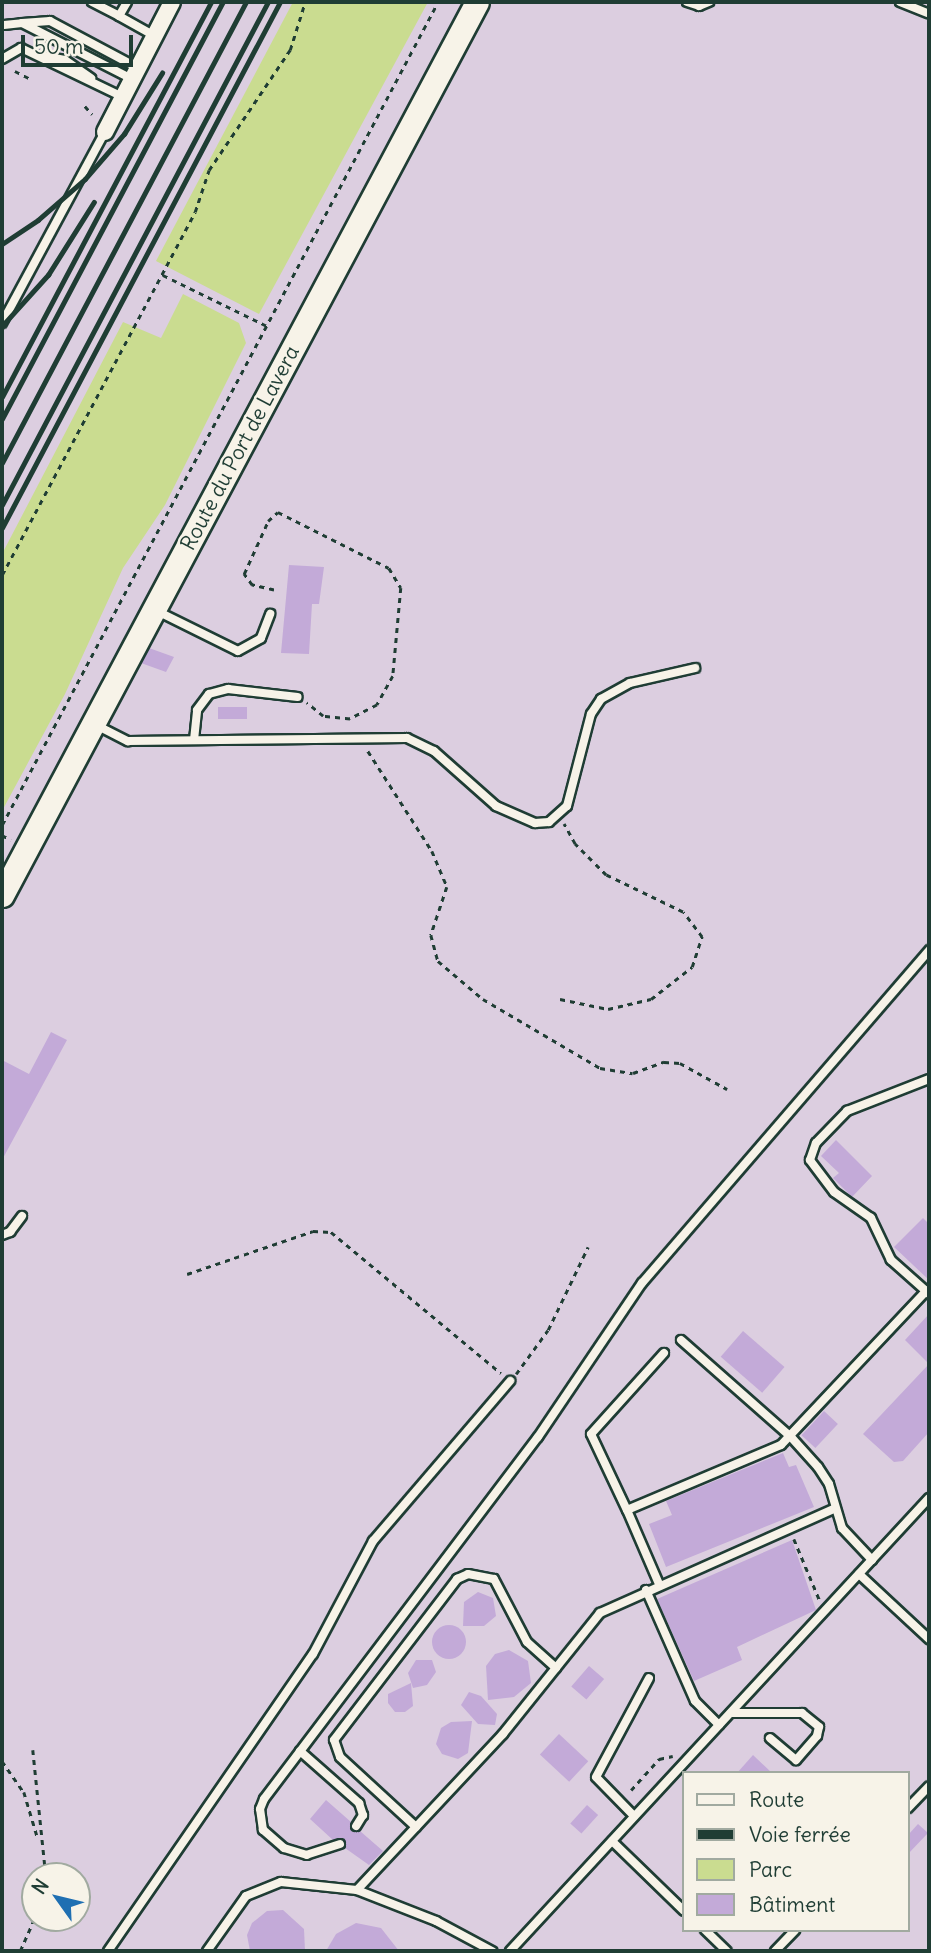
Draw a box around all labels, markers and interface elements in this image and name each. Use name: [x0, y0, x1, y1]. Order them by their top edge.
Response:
scale bar: [24, 21, 136, 65]
text: 50 m: [34, 33, 83, 60]
street label: Route du Port de Lavera: [175, 341, 305, 555]
legend: [682, 1771, 910, 1932]
text: Route: [749, 1786, 804, 1813]
text: Voie ferrée: [749, 1821, 851, 1848]
text: Parc: [749, 1856, 792, 1883]
north arrow: [21, 1862, 91, 1932]
text: N: [27, 1874, 54, 1899]
text: Bâtiment: [749, 1891, 835, 1918]

